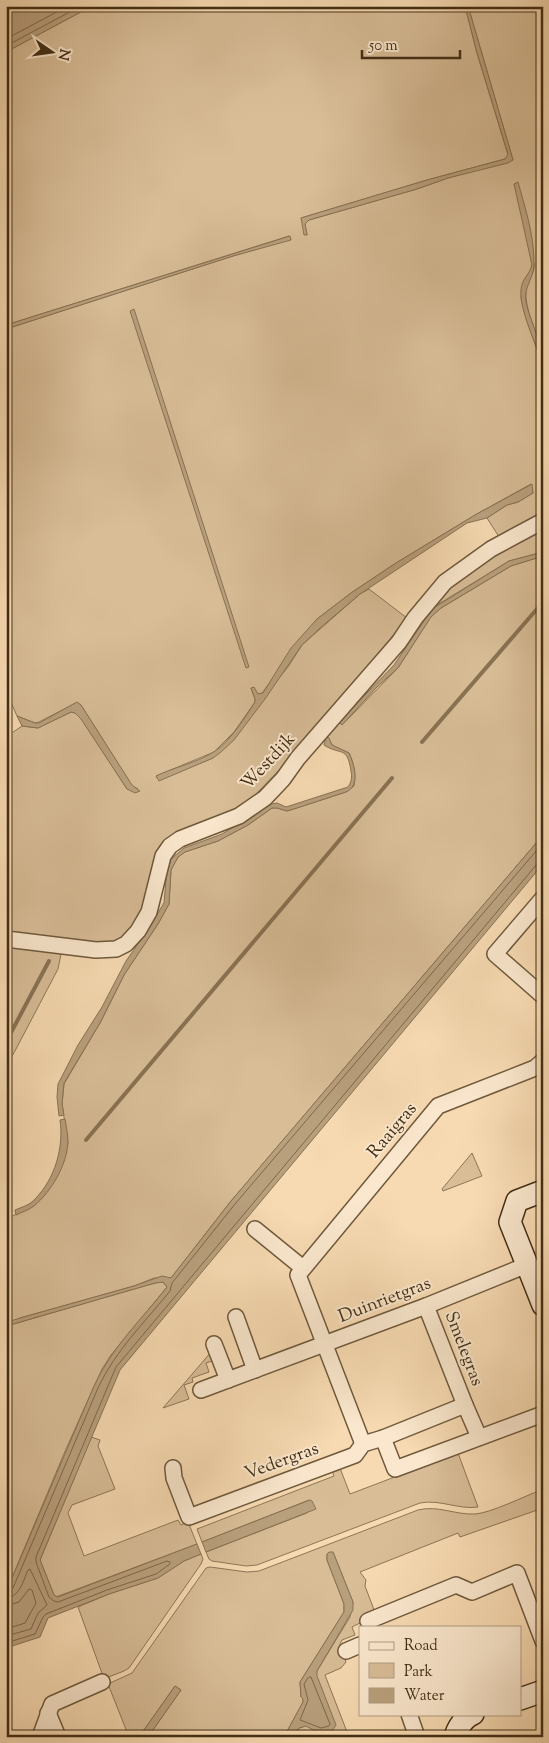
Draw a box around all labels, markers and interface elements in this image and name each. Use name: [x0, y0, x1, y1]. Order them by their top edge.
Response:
north arrow: [28, 28, 78, 78]
scale bar: [362, 28, 459, 60]
text: 50 m: [368, 36, 398, 57]
text: N: [52, 47, 74, 62]
street label: Westdijk: [236, 727, 302, 796]
street label: Raaigras: [362, 1098, 424, 1164]
street label: Duinrietgras: [335, 1271, 435, 1331]
street label: Smelegras: [437, 1308, 489, 1390]
street label: Vedergras: [241, 1437, 323, 1487]
legend: [359, 1626, 522, 1716]
text: Road: [404, 1636, 438, 1657]
text: Park: [404, 1662, 433, 1683]
text: Water: [404, 1686, 445, 1707]

